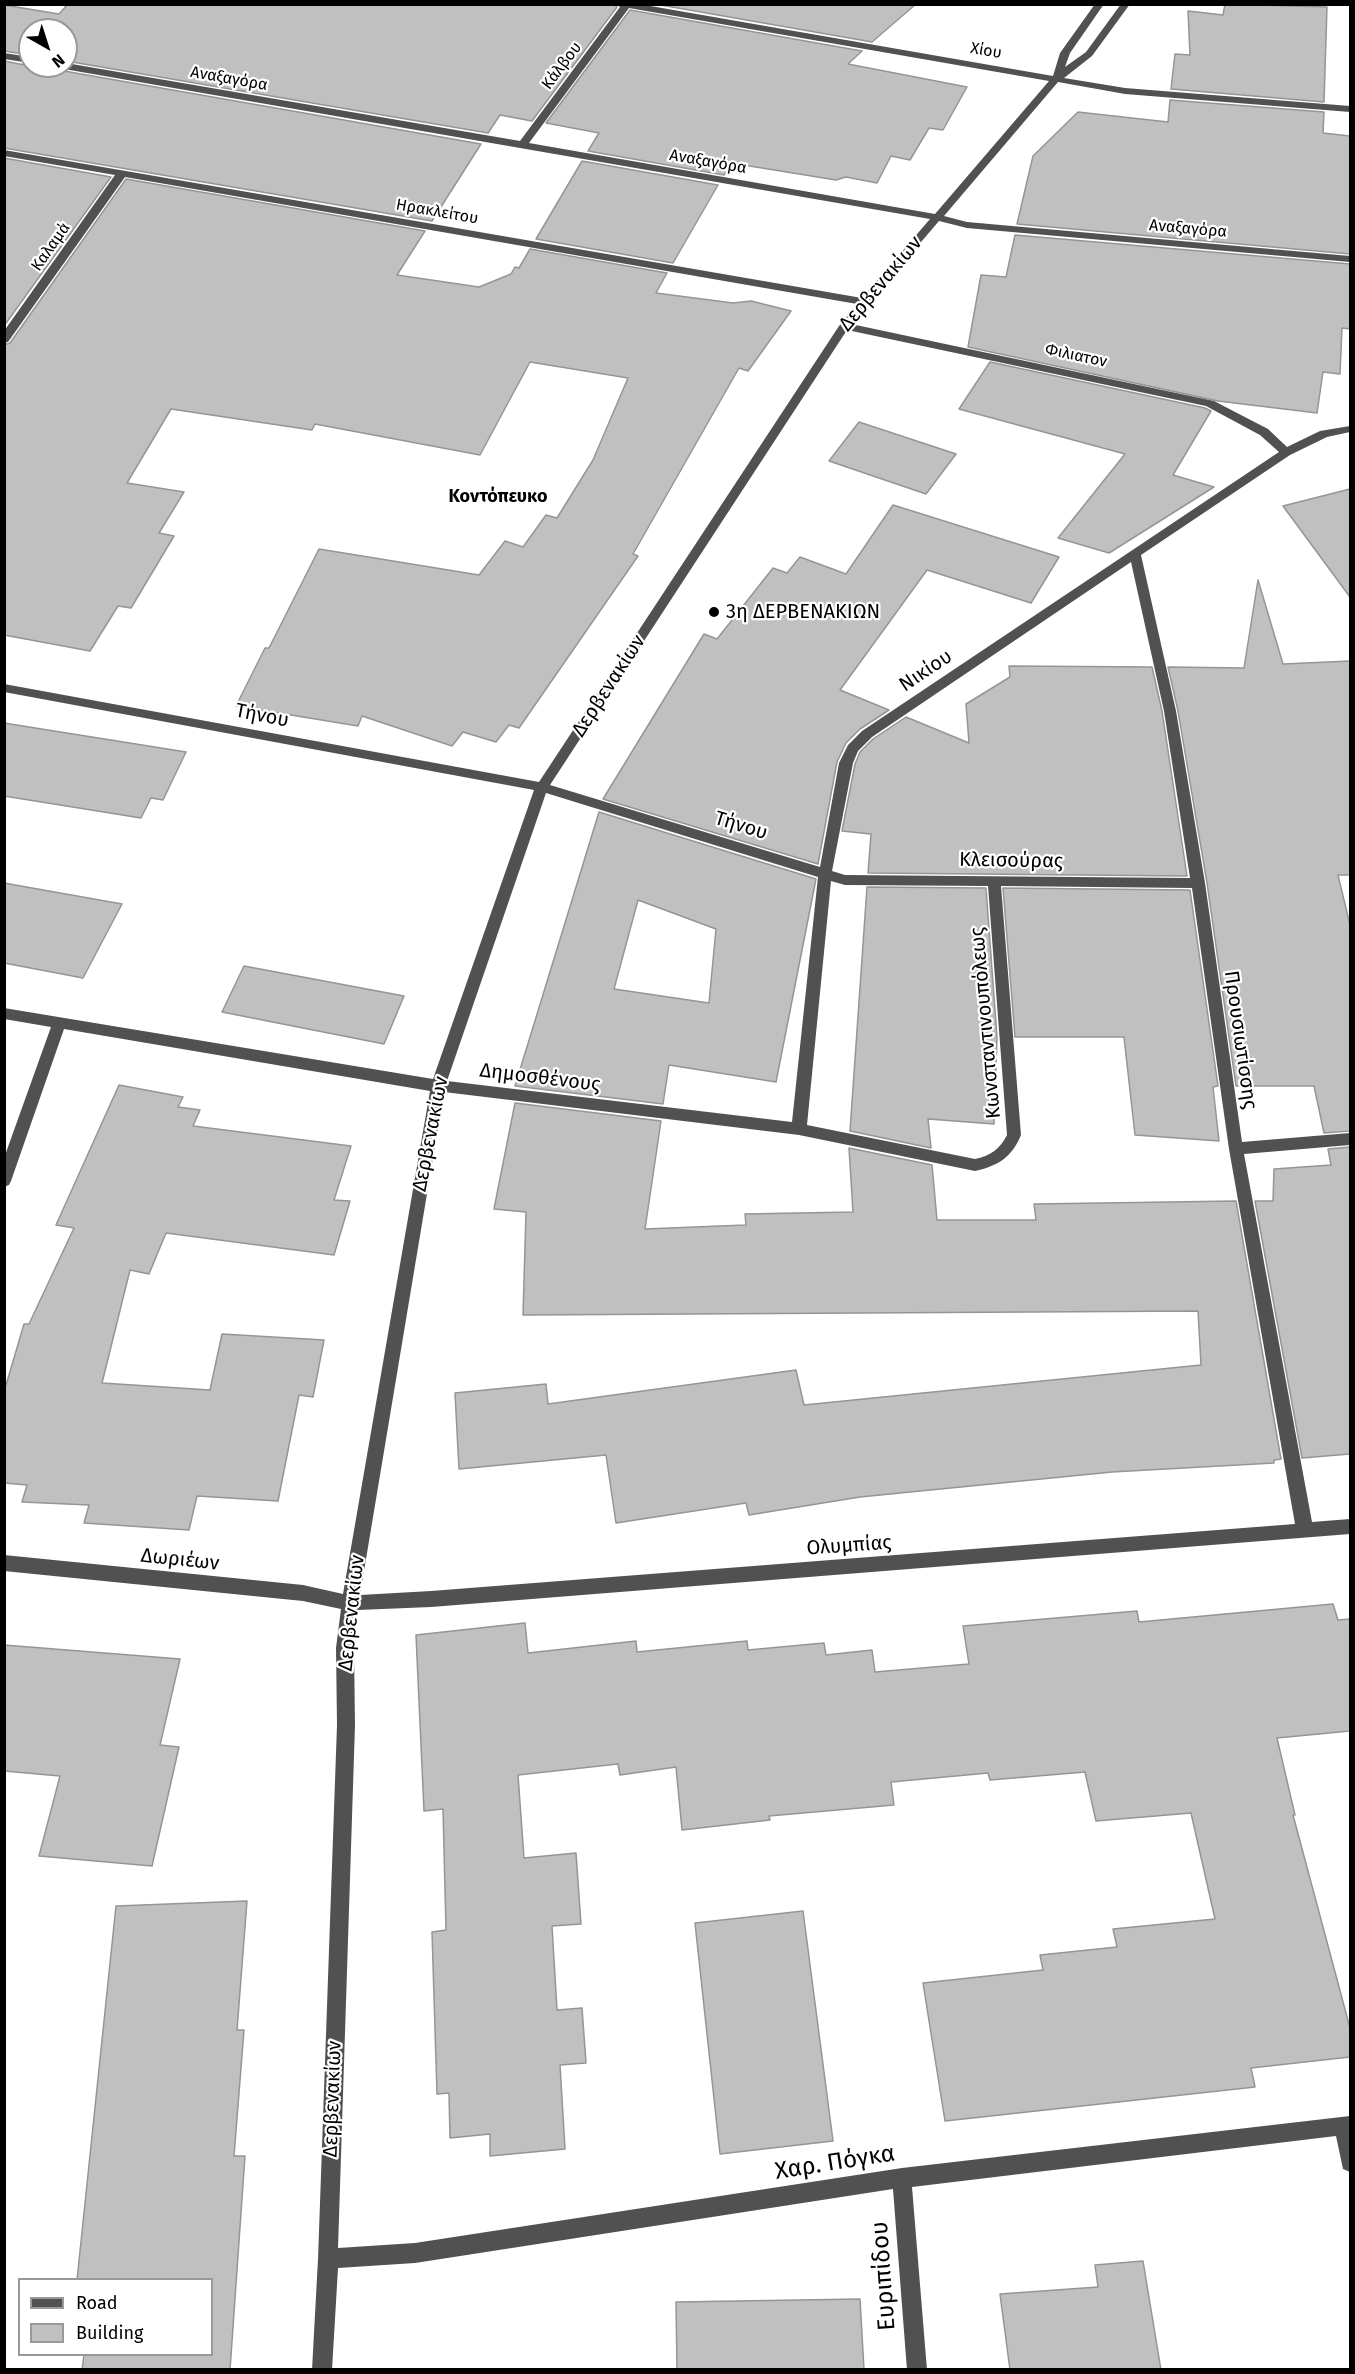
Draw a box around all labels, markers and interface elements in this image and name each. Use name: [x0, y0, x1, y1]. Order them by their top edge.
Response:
north arrow: [18, 18, 78, 78]
street label: Κάλβου: [538, 38, 586, 94]
street label: Χίου: [969, 39, 1003, 63]
text: N: [48, 50, 68, 72]
street label: Αναξαγόρα: [189, 63, 269, 95]
street label: Αναξαγόρα: [668, 146, 748, 178]
street label: Ηρακλείτου: [394, 195, 480, 229]
street label: Αναξαγόρα: [1148, 216, 1228, 242]
street label: Καλαμά: [27, 219, 75, 275]
street label: Δερβενακίων: [834, 232, 928, 336]
street label: Φιλιατον: [1043, 340, 1109, 372]
district label: Κοντόπευκο: [449, 486, 547, 508]
place label: 3η ΔΕΡΒΕΝΑΚΙΩΝ: [726, 600, 880, 624]
marker: 3η ΔΕΡΒΕΝΑΚΙΩΝ: [707, 605, 721, 619]
street label: Δερβενακίων: [567, 631, 651, 741]
street label: Νικίου: [895, 645, 957, 697]
street label: Τήνου: [233, 699, 291, 733]
street label: Τήνου: [712, 807, 770, 845]
street label: Κλεισούρας: [959, 848, 1063, 874]
street label: Κωνσταντινουπόλεως: [966, 926, 1006, 1120]
street label: Προυσιωτίσσης: [1218, 969, 1262, 1111]
street label: Δημοσθένους: [478, 1059, 602, 1097]
street label: Δερβενακίων: [408, 1074, 454, 1194]
street label: Ολυμπίας: [806, 1531, 892, 1561]
street label: Δωριέων: [140, 1544, 220, 1576]
street label: Δερβενακίων: [334, 1554, 370, 1672]
street label: Δερβενακίων: [319, 2040, 347, 2158]
street label: Χαρ. Πόγκα: [773, 2139, 897, 2187]
street label: Ευριπίδου: [866, 2220, 902, 2332]
legend: [18, 2278, 213, 2356]
text: Road: [76, 2292, 118, 2314]
text: Building: [76, 2322, 143, 2344]

